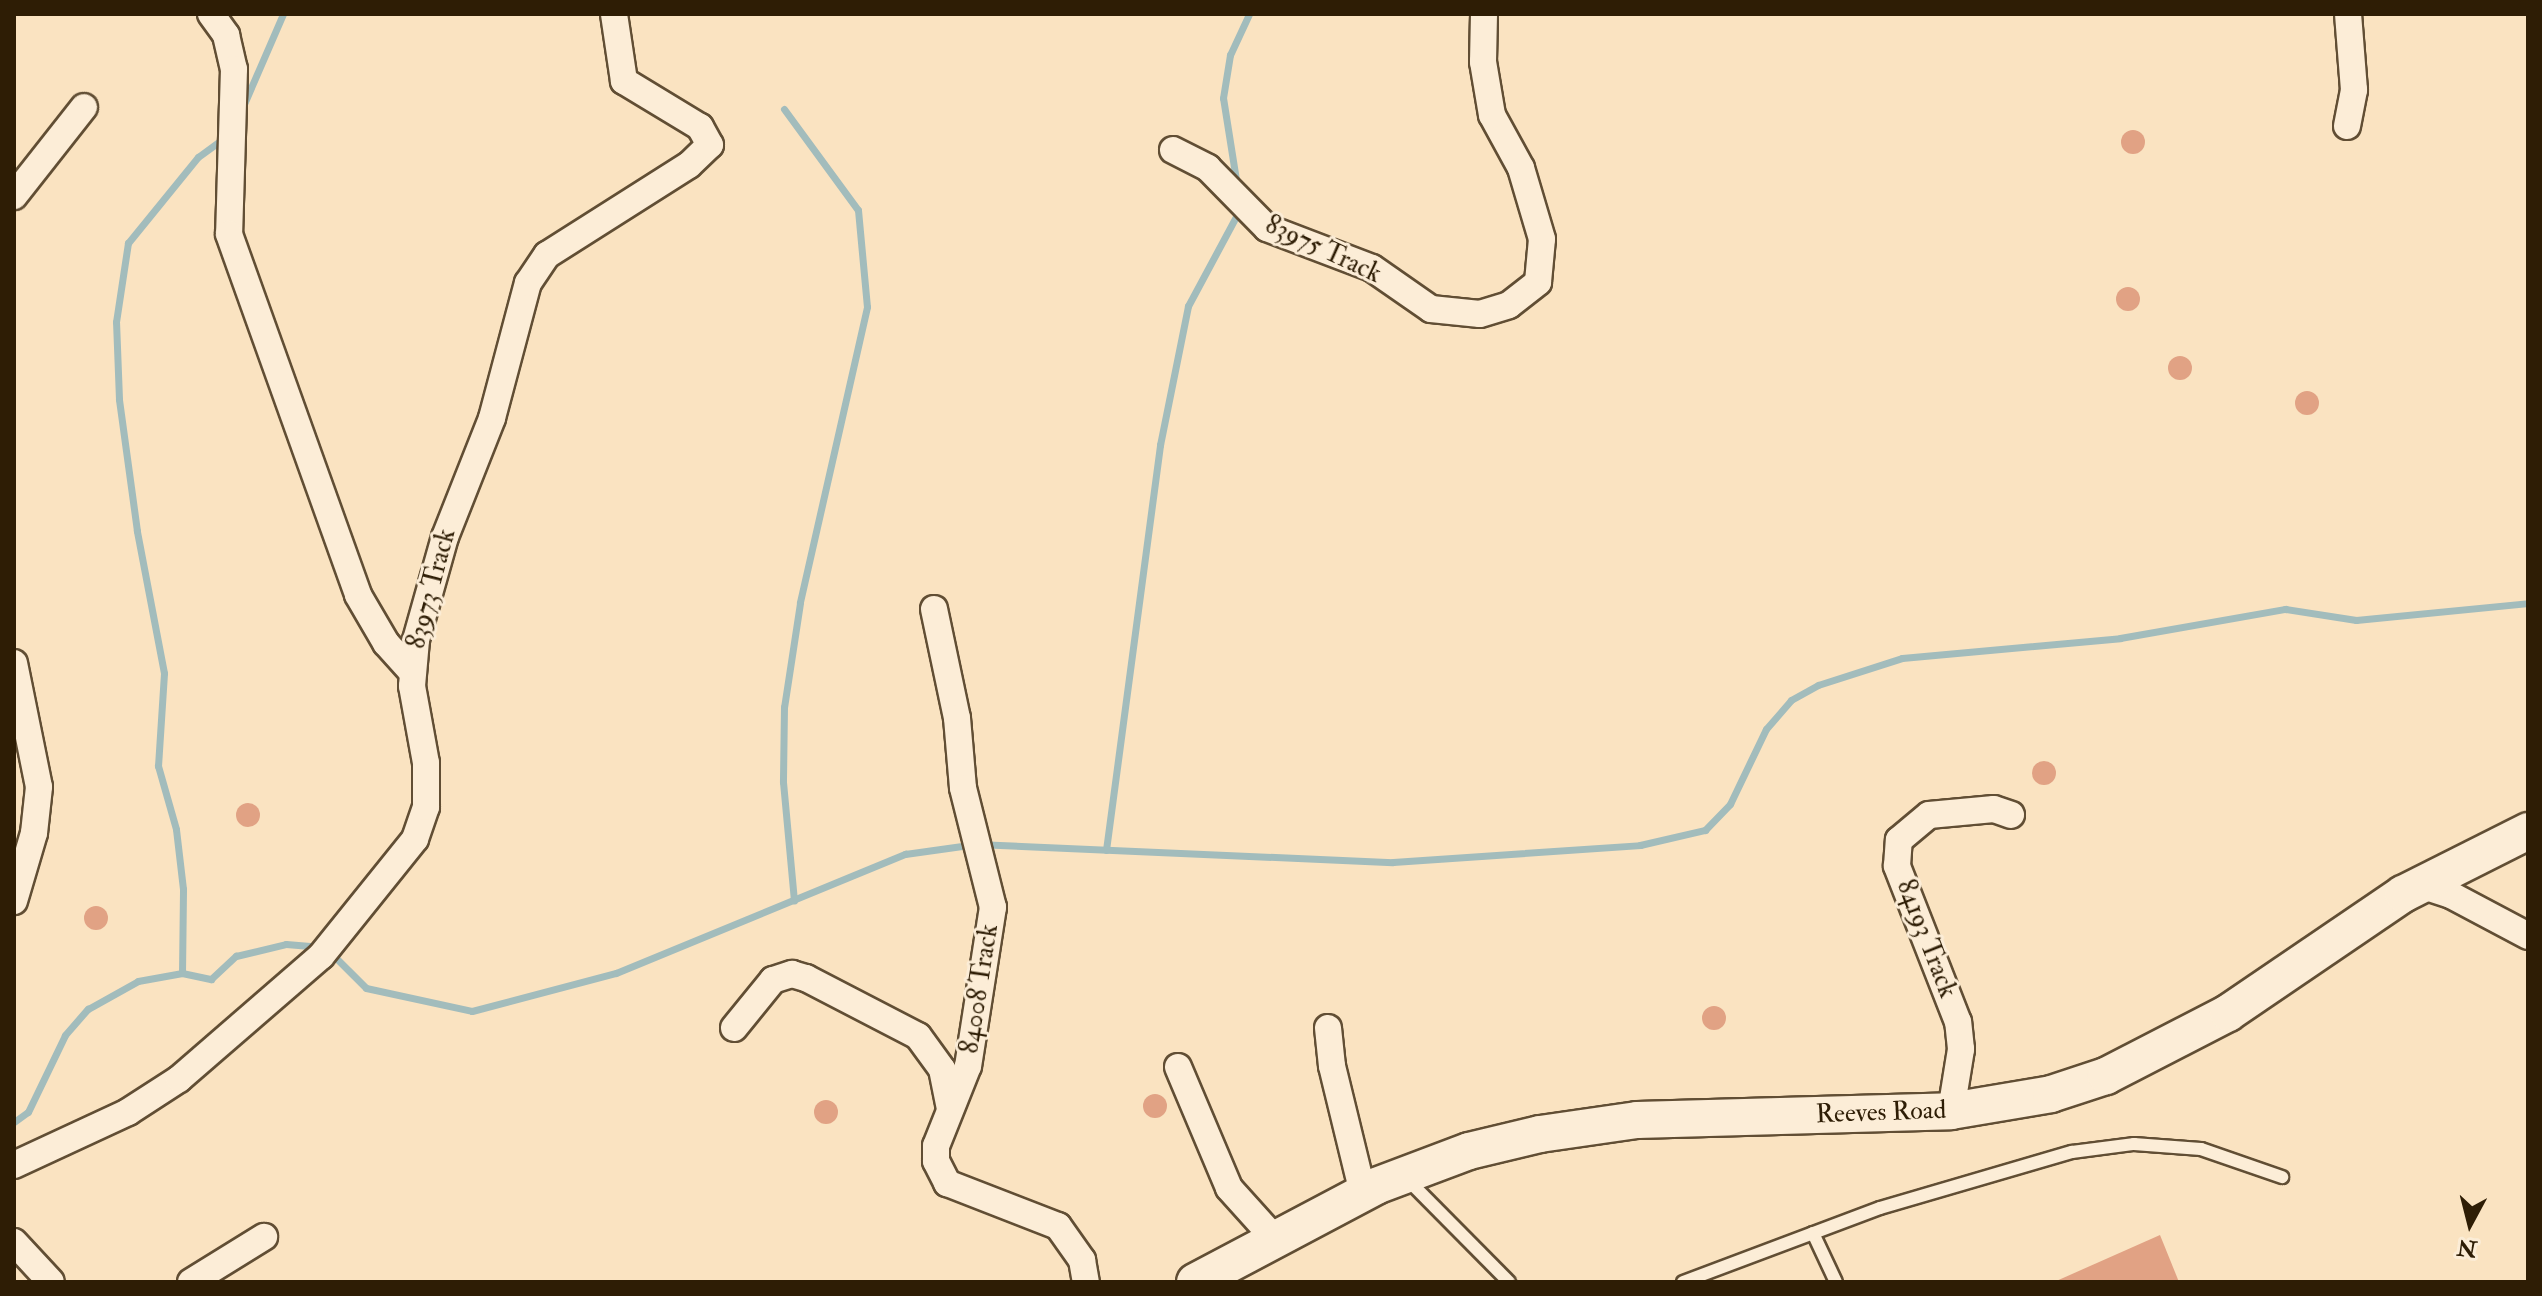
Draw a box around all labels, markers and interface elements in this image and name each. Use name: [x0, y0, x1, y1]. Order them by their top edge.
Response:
street label: 83975 Track: [1260, 210, 1386, 290]
street label: 83973 Track: [401, 526, 463, 652]
street label: 84193 Track: [1889, 876, 1963, 1002]
street label: 84008 Track: [954, 922, 1006, 1056]
street label: Reeves Road: [1815, 1095, 1947, 1131]
north arrow: [2430, 1184, 2510, 1264]
text: N: [2456, 1233, 2479, 1263]

